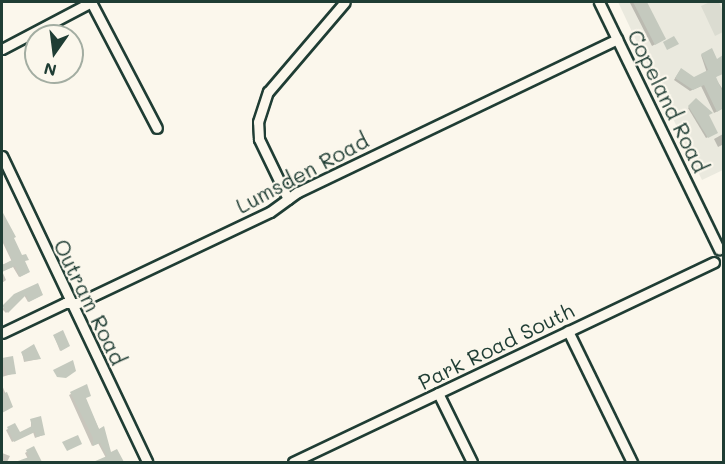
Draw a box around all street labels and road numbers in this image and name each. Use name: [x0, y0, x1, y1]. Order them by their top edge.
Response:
street label: Copeland Road: [623, 25, 713, 177]
street label: Lumsden Road: [231, 127, 373, 219]
street label: Outram Road: [49, 235, 131, 369]
street label: Park Road South: [414, 297, 578, 395]

